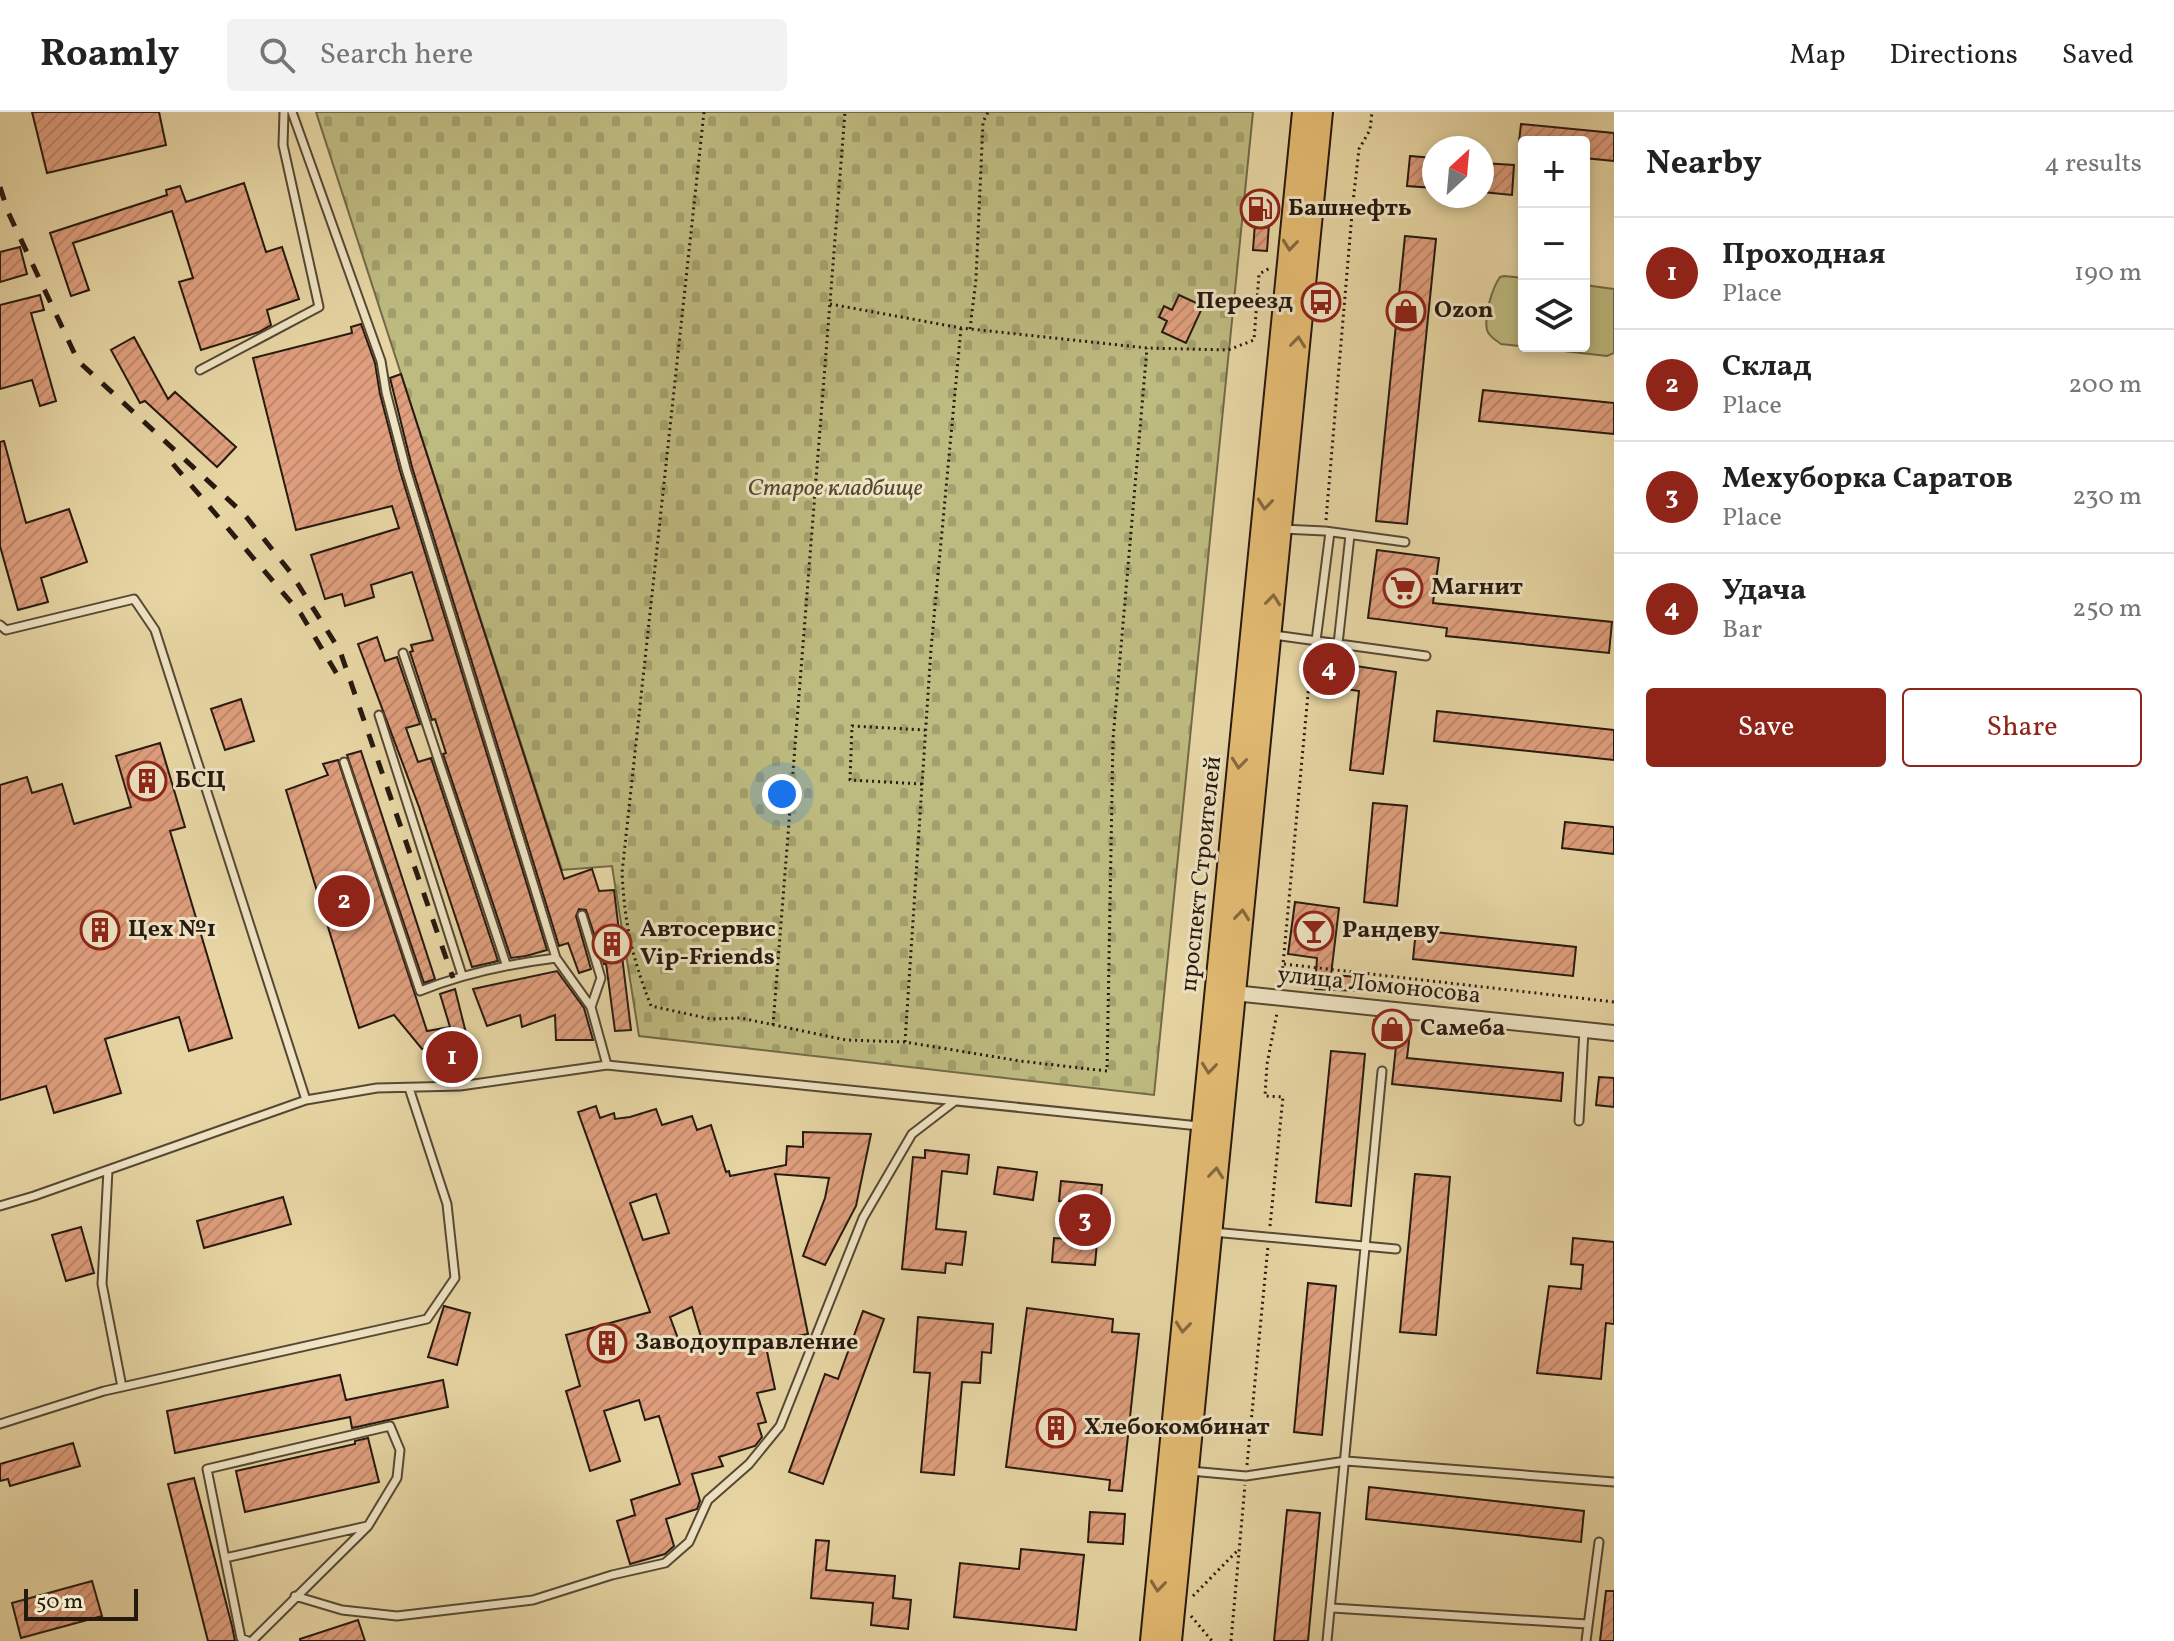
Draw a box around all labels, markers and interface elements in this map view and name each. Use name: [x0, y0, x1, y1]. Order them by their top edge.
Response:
search box: [227, 19, 787, 91]
text: Roamly: [40, 29, 179, 82]
icon: search: [255, 33, 299, 77]
text: Search here: [319, 34, 473, 76]
text: Map: [1790, 36, 1846, 75]
text: Directions: [1890, 36, 2018, 75]
text: Saved: [2062, 36, 2134, 75]
north arrow: [1422, 136, 1494, 208]
map controls: [1518, 136, 1590, 352]
button: +: [1518, 136, 1590, 208]
text: Nearby: [1646, 141, 1762, 188]
text: 4 results: [2044, 146, 2142, 182]
fuel station icon: Башнефть: [1239, 188, 1281, 230]
place label: Башнефть: [1288, 192, 1412, 226]
button: −: [1518, 208, 1590, 280]
text: Проходная: [1722, 234, 1886, 276]
one-way arrow: [1282, 239, 1299, 252]
text: 1: [1667, 255, 1677, 291]
text: 190 m: [2074, 255, 2142, 291]
text: Place: [1722, 276, 1782, 312]
button: layers: [1518, 280, 1590, 352]
bus stop icon: Переезд: [1300, 281, 1342, 323]
place label: Переезд: [1196, 285, 1293, 319]
shop icon: Ozon: [1385, 290, 1427, 332]
place label: Ozon: [1434, 294, 1494, 328]
one-way arrow: [1290, 335, 1307, 348]
text: Склад: [1722, 346, 1812, 388]
text: 2: [1665, 367, 1679, 403]
text: 200 m: [2068, 367, 2142, 403]
text: Place: [1722, 388, 1782, 424]
text: Мехуборка Саратов: [1722, 458, 2013, 500]
park label: Старое кладбище: [747, 472, 923, 506]
text: 3: [1665, 479, 1679, 515]
text: 230 m: [2072, 479, 2142, 515]
one-way arrow: [1257, 498, 1274, 511]
text: Place: [1722, 500, 1782, 536]
supermarket icon: Магнит: [1382, 567, 1424, 609]
text: Удача: [1722, 570, 1806, 612]
place label: Магнит: [1431, 571, 1523, 605]
text: 4: [1664, 591, 1680, 627]
text: 250 m: [2072, 591, 2142, 627]
one-way arrow: [1264, 593, 1281, 606]
text: Bar: [1722, 612, 1762, 648]
pin: 4: [1303, 639, 1355, 699]
button: Save: [1646, 688, 1886, 767]
button: Share: [1902, 688, 2142, 767]
street label: проспект Строителей: [1173, 755, 1231, 993]
one-way arrow: [1231, 757, 1248, 770]
building icon: БСЦ: [126, 760, 168, 802]
place label: БСЦ: [175, 764, 226, 798]
your location: [762, 774, 802, 814]
pin: 2: [318, 871, 370, 931]
one-way arrow: [1233, 908, 1250, 921]
building icon: Цех №1: [79, 909, 121, 951]
bar icon: Рандеву: [1293, 910, 1335, 952]
place label: Цех №1: [128, 913, 216, 947]
place label: Автосервис Vip-Friends: [640, 913, 776, 975]
place label: Рандеву: [1342, 914, 1440, 948]
building icon: Автосервис Vip-Friends: [591, 923, 633, 965]
street label: улица Ломоносова: [1276, 958, 1482, 1014]
shop icon: Самеба: [1371, 1008, 1413, 1050]
place label: Самеба: [1420, 1012, 1505, 1046]
pin: 1: [426, 1027, 478, 1087]
one-way arrow: [1201, 1062, 1218, 1075]
one-way arrow: [1208, 1166, 1225, 1179]
pin: 3: [1059, 1190, 1111, 1250]
one-way arrow: [1175, 1321, 1192, 1334]
building icon: Заводоуправление: [586, 1322, 628, 1364]
place label: Заводоуправление: [635, 1326, 858, 1360]
building icon: Хлебокомбинат: [1035, 1407, 1077, 1449]
place label: Хлебокомбинат: [1084, 1411, 1270, 1445]
one-way arrow: [1149, 1580, 1166, 1593]
scale bar: [24, 1585, 138, 1621]
text: 50 m: [36, 1587, 83, 1618]

